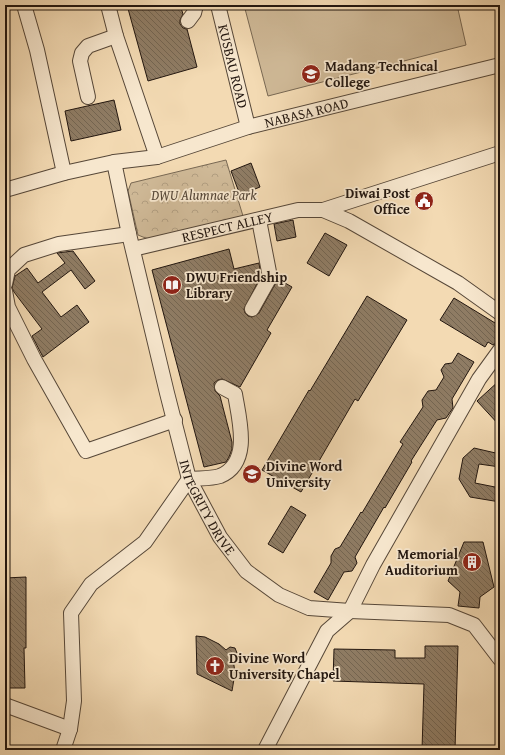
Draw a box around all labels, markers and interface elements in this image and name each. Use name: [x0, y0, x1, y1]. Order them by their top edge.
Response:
street label: KUSBAU ROAD: [213, 22, 253, 110]
place label: Madang Technical College: [325, 56, 439, 92]
school or university icon: Madang Technical College: [300, 63, 322, 85]
street label: NABASA ROAD: [263, 93, 351, 133]
place label: Diwai Post Office: [345, 183, 411, 219]
park label: DWU Alumnae Park: [150, 185, 257, 205]
public building icon: Diwai Post Office: [413, 190, 435, 212]
street label: RESPECT ALLEY: [180, 206, 275, 247]
place label: DWU Friendship Library: [186, 267, 287, 303]
library icon: DWU Friendship Library: [161, 274, 183, 296]
place label: Divine Word University: [266, 456, 342, 492]
street label: INTEGRITY DRIVE: [174, 458, 240, 559]
school or university icon: Divine Word University: [241, 463, 263, 485]
place label: Memorial Auditorium: [385, 544, 459, 580]
building icon: Memorial Auditorium: [461, 551, 483, 573]
place label: Divine Word University Chapel: [229, 648, 340, 684]
church icon: Divine Word University Chapel: [204, 655, 226, 677]

